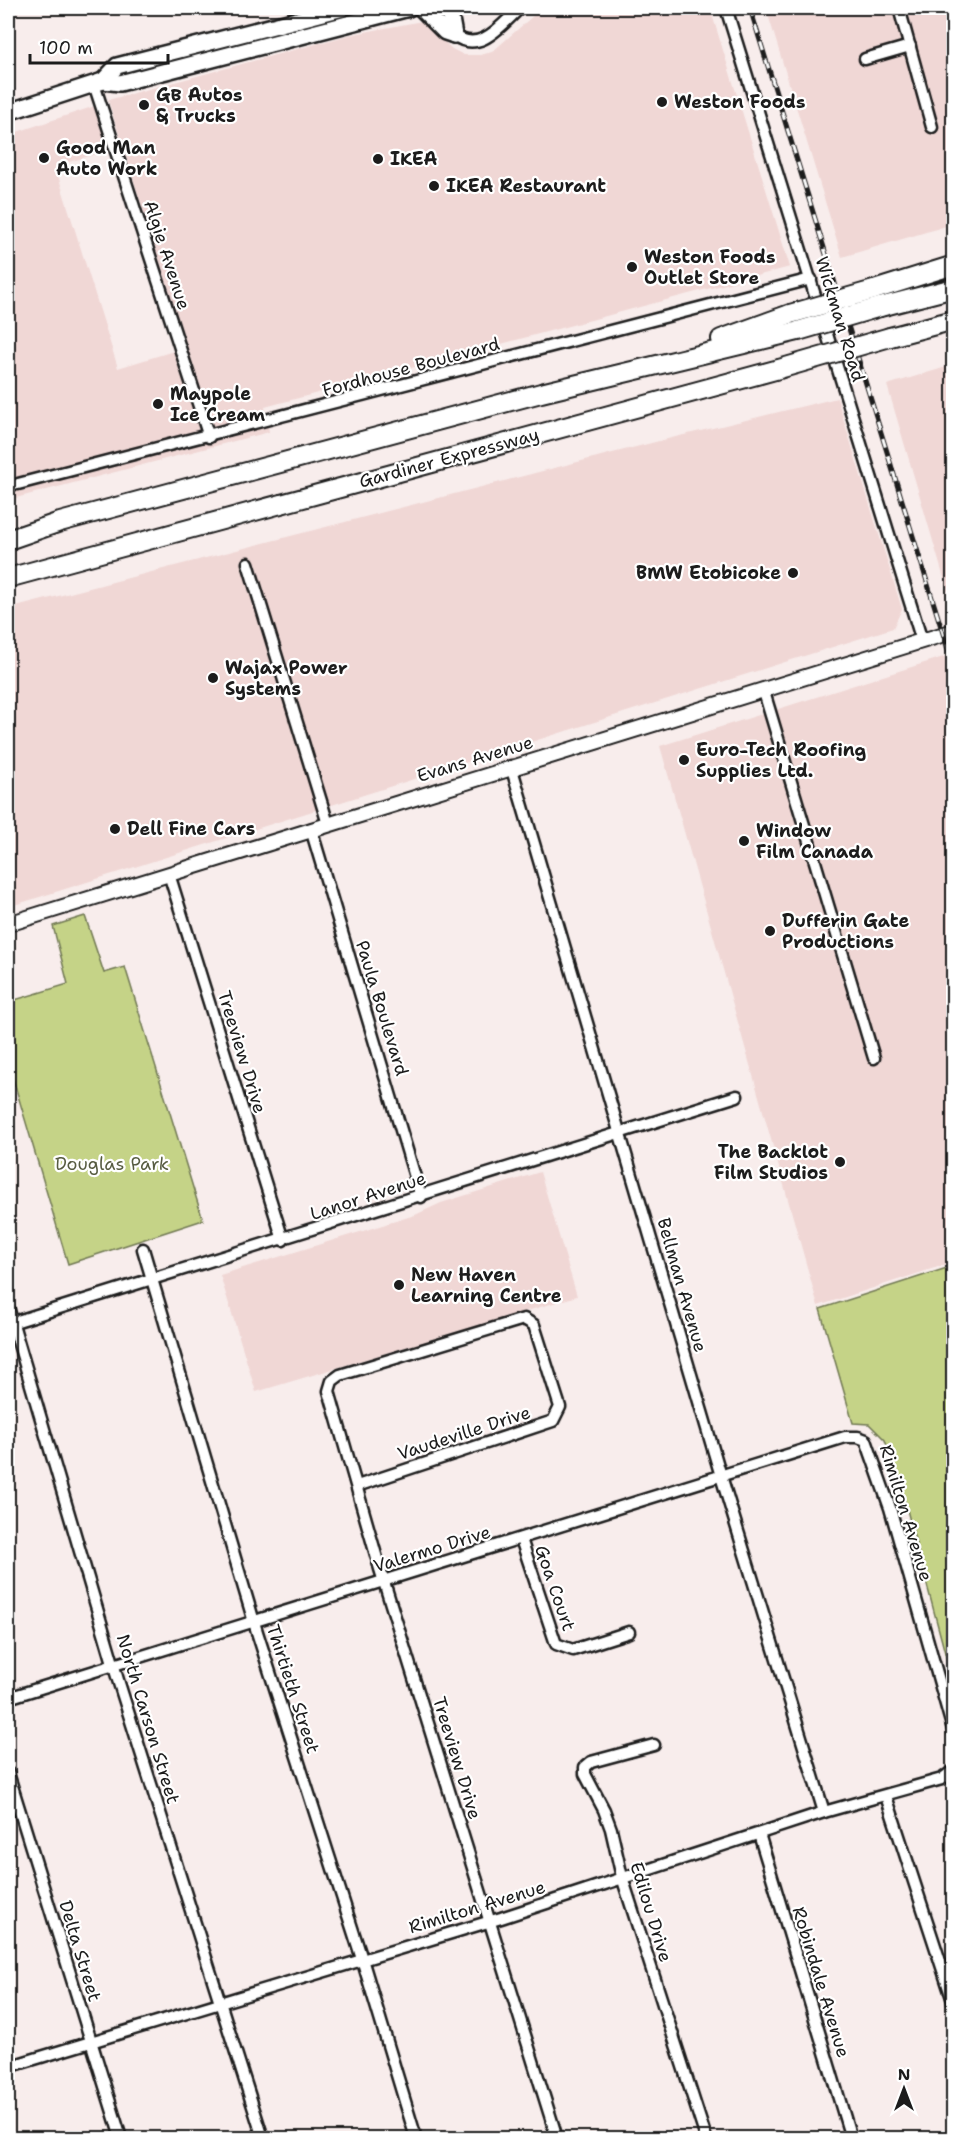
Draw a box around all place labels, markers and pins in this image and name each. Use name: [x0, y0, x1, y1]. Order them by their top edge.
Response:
place label: GB Autos & Trucks: [156, 83, 243, 128]
place label: Weston Foods: [674, 90, 805, 114]
marker: Weston Foods: [655, 95, 669, 109]
marker: GB Autos & Trucks: [137, 98, 151, 112]
place label: Good Man Auto Work: [56, 136, 157, 181]
place label: IKEA: [390, 147, 437, 171]
marker: Good Man Auto Work: [37, 151, 51, 165]
marker: IKEA: [371, 152, 385, 166]
place label: IKEA Restaurant: [446, 174, 606, 198]
marker: IKEA Restaurant: [427, 179, 441, 193]
place label: Weston Foods Outlet Store: [644, 245, 775, 290]
marker: Weston Foods Outlet Store: [625, 260, 639, 274]
place label: Maypole Ice Cream: [170, 382, 266, 427]
marker: Maypole Ice Cream: [151, 397, 165, 411]
place label: BMW Etobicoke: [636, 561, 781, 585]
marker: BMW Etobicoke: [786, 566, 800, 580]
place label: Wajax Power Systems: [225, 656, 348, 701]
marker: Wajax Power Systems: [206, 671, 220, 685]
place label: Euro-Tech Roofing Supplies Ltd.: [696, 738, 867, 783]
marker: Euro-Tech Roofing Supplies Ltd.: [677, 753, 691, 767]
place label: Dell Fine Cars: [127, 817, 255, 841]
place label: Window Film Canada: [756, 819, 874, 864]
marker: Dell Fine Cars: [108, 822, 122, 836]
marker: Window Film Canada: [737, 834, 751, 848]
place label: Dufferin Gate Productions: [782, 909, 909, 954]
marker: Dufferin Gate Productions: [763, 924, 777, 938]
place label: The Backlot Film Studios: [714, 1140, 828, 1185]
marker: The Backlot Film Studios: [833, 1155, 847, 1169]
place label: New Haven Learning Centre: [411, 1263, 562, 1308]
marker: New Haven Learning Centre: [392, 1278, 406, 1292]

